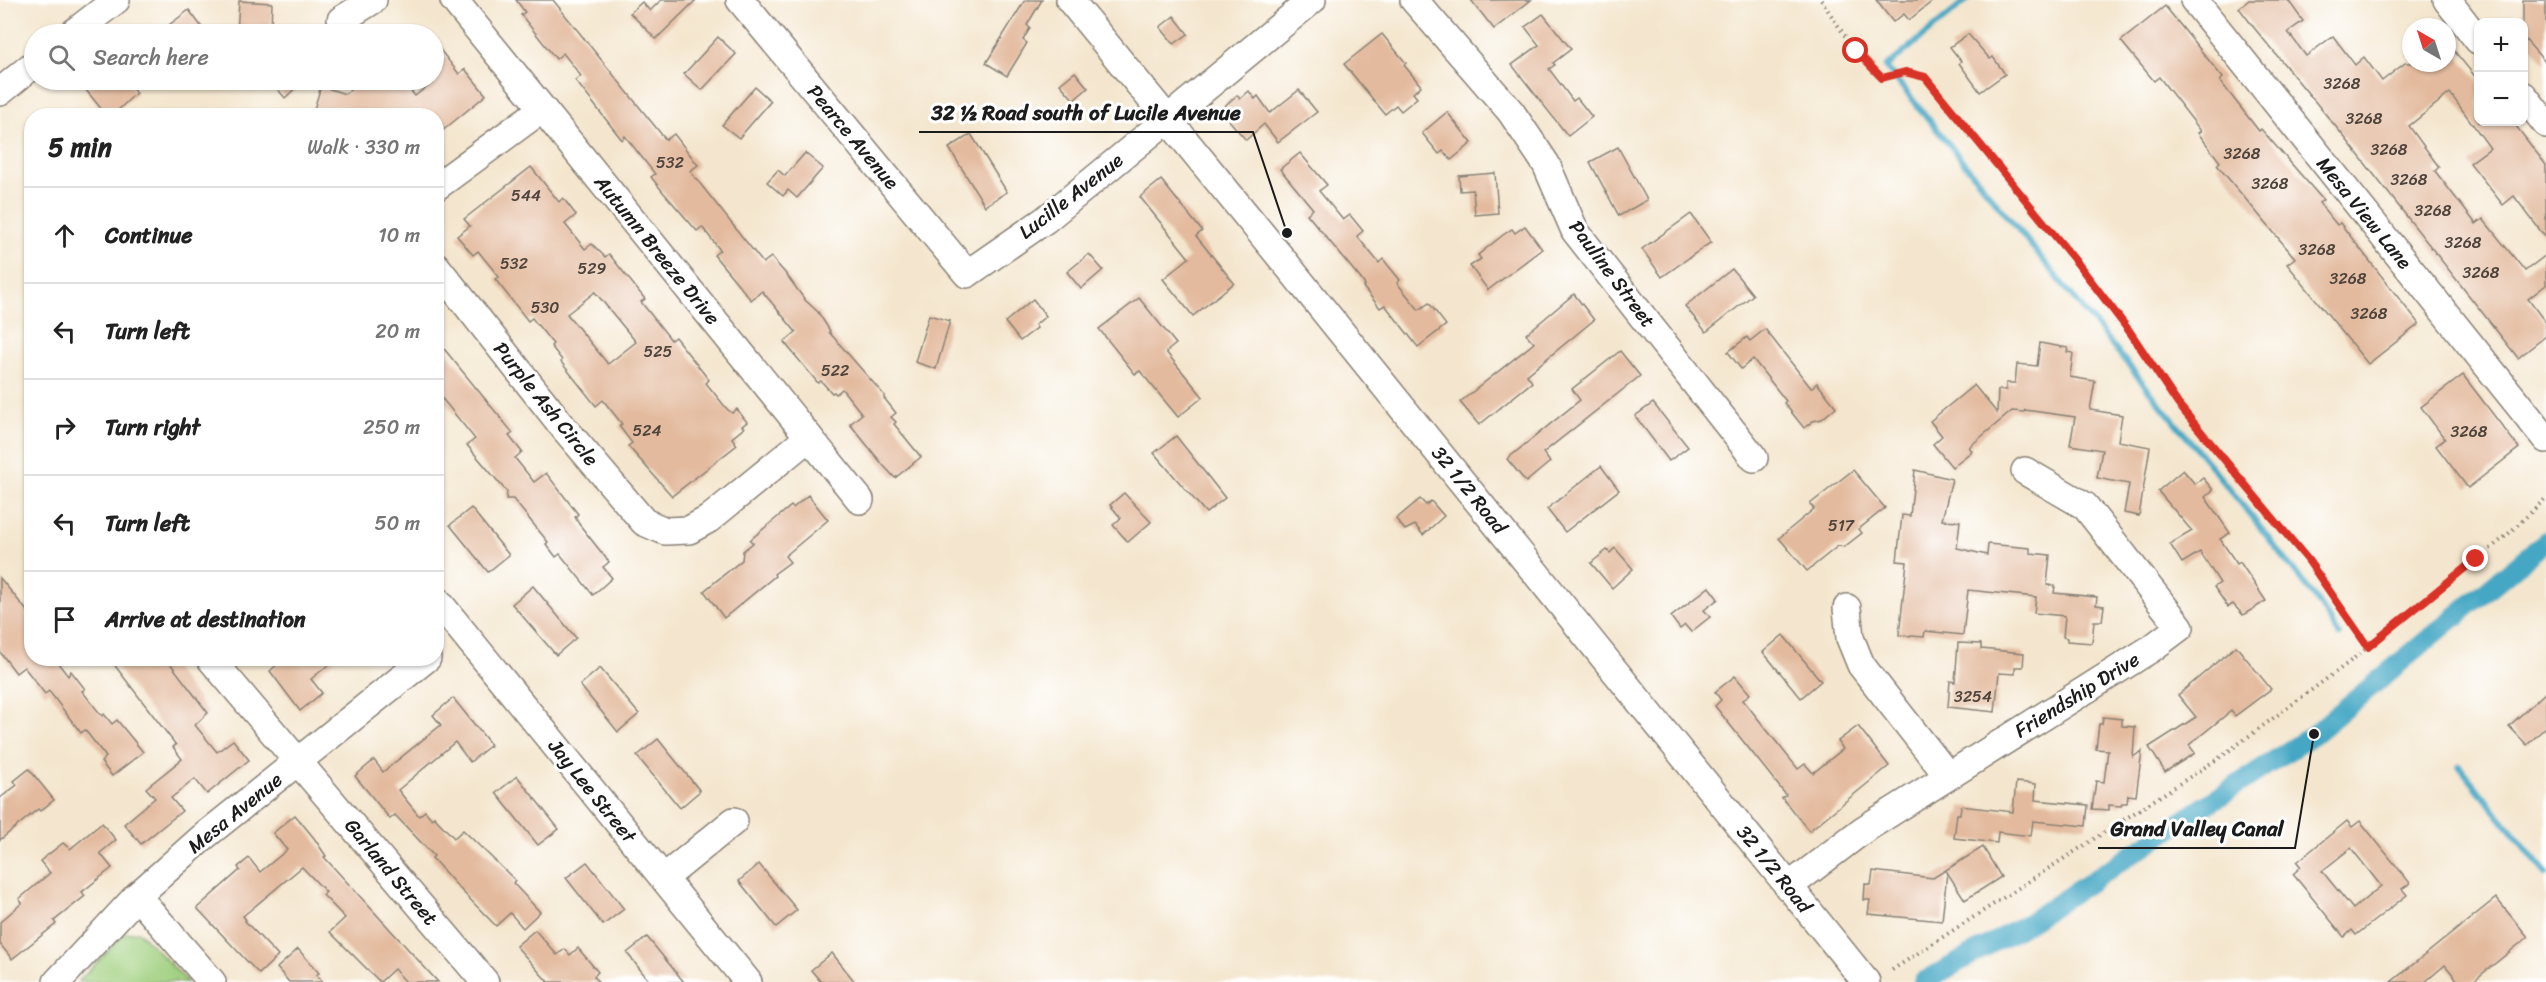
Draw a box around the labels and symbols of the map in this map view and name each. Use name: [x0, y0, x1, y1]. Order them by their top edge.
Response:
north arrow: [2402, 18, 2456, 72]
route start: [1842, 37, 1868, 63]
house number: 3268: [2324, 69, 2361, 98]
street label: Pearce Avenue: [798, 76, 908, 198]
callout: 32 ½ Road south of Lucile Avenue: [919, 93, 1253, 132]
text: 32 ½ Road south of Lucile Avenue: [930, 94, 1241, 132]
house number: 3268: [2346, 104, 2383, 133]
house number: 3268: [2371, 135, 2408, 164]
house number: 3268: [2224, 139, 2261, 168]
street label: Lucille Avenue: [1011, 143, 1132, 248]
house number: 532: [656, 148, 684, 177]
street label: Mesa View Lane: [2307, 149, 2421, 278]
house number: 3268: [2391, 165, 2428, 194]
street label: Autumn Breeze Drive: [584, 166, 729, 333]
house number: 3268: [2252, 169, 2289, 198]
house number: 544: [511, 181, 541, 210]
house number: 3268: [2415, 196, 2452, 225]
street label: Pauline Street: [1560, 212, 1665, 336]
house number: 3268: [2445, 228, 2482, 257]
house number: 3268: [2299, 235, 2336, 264]
house number: 532: [500, 249, 528, 278]
house number: 529: [578, 254, 607, 283]
house number: 3268: [2463, 258, 2500, 287]
house number: 3268: [2330, 264, 2367, 293]
house number: 530: [531, 293, 559, 322]
house number: 3268: [2351, 299, 2388, 328]
street label: Purple Ash Circle: [484, 334, 608, 474]
house number: 525: [644, 337, 673, 366]
house number: 522: [821, 356, 849, 385]
house number: 524: [632, 416, 662, 445]
house number: 3268: [2451, 417, 2488, 446]
street label: 32 1/2 Road: [1422, 438, 1517, 543]
house number: 517: [1828, 511, 1855, 540]
route end: [2462, 545, 2488, 571]
street label: Friendship Drive: [2007, 642, 2147, 748]
house number: 3254: [1954, 682, 1992, 711]
street label: Jay Lee Street: [538, 730, 646, 852]
street label: Mesa Avenue: [179, 763, 291, 863]
callout: Grand Valley Canal: [2098, 809, 2295, 848]
street label: Garland Street: [335, 810, 447, 934]
text: Grand Valley Canal: [2110, 810, 2284, 848]
street label: 32 1/2 Road: [1727, 817, 1822, 922]

